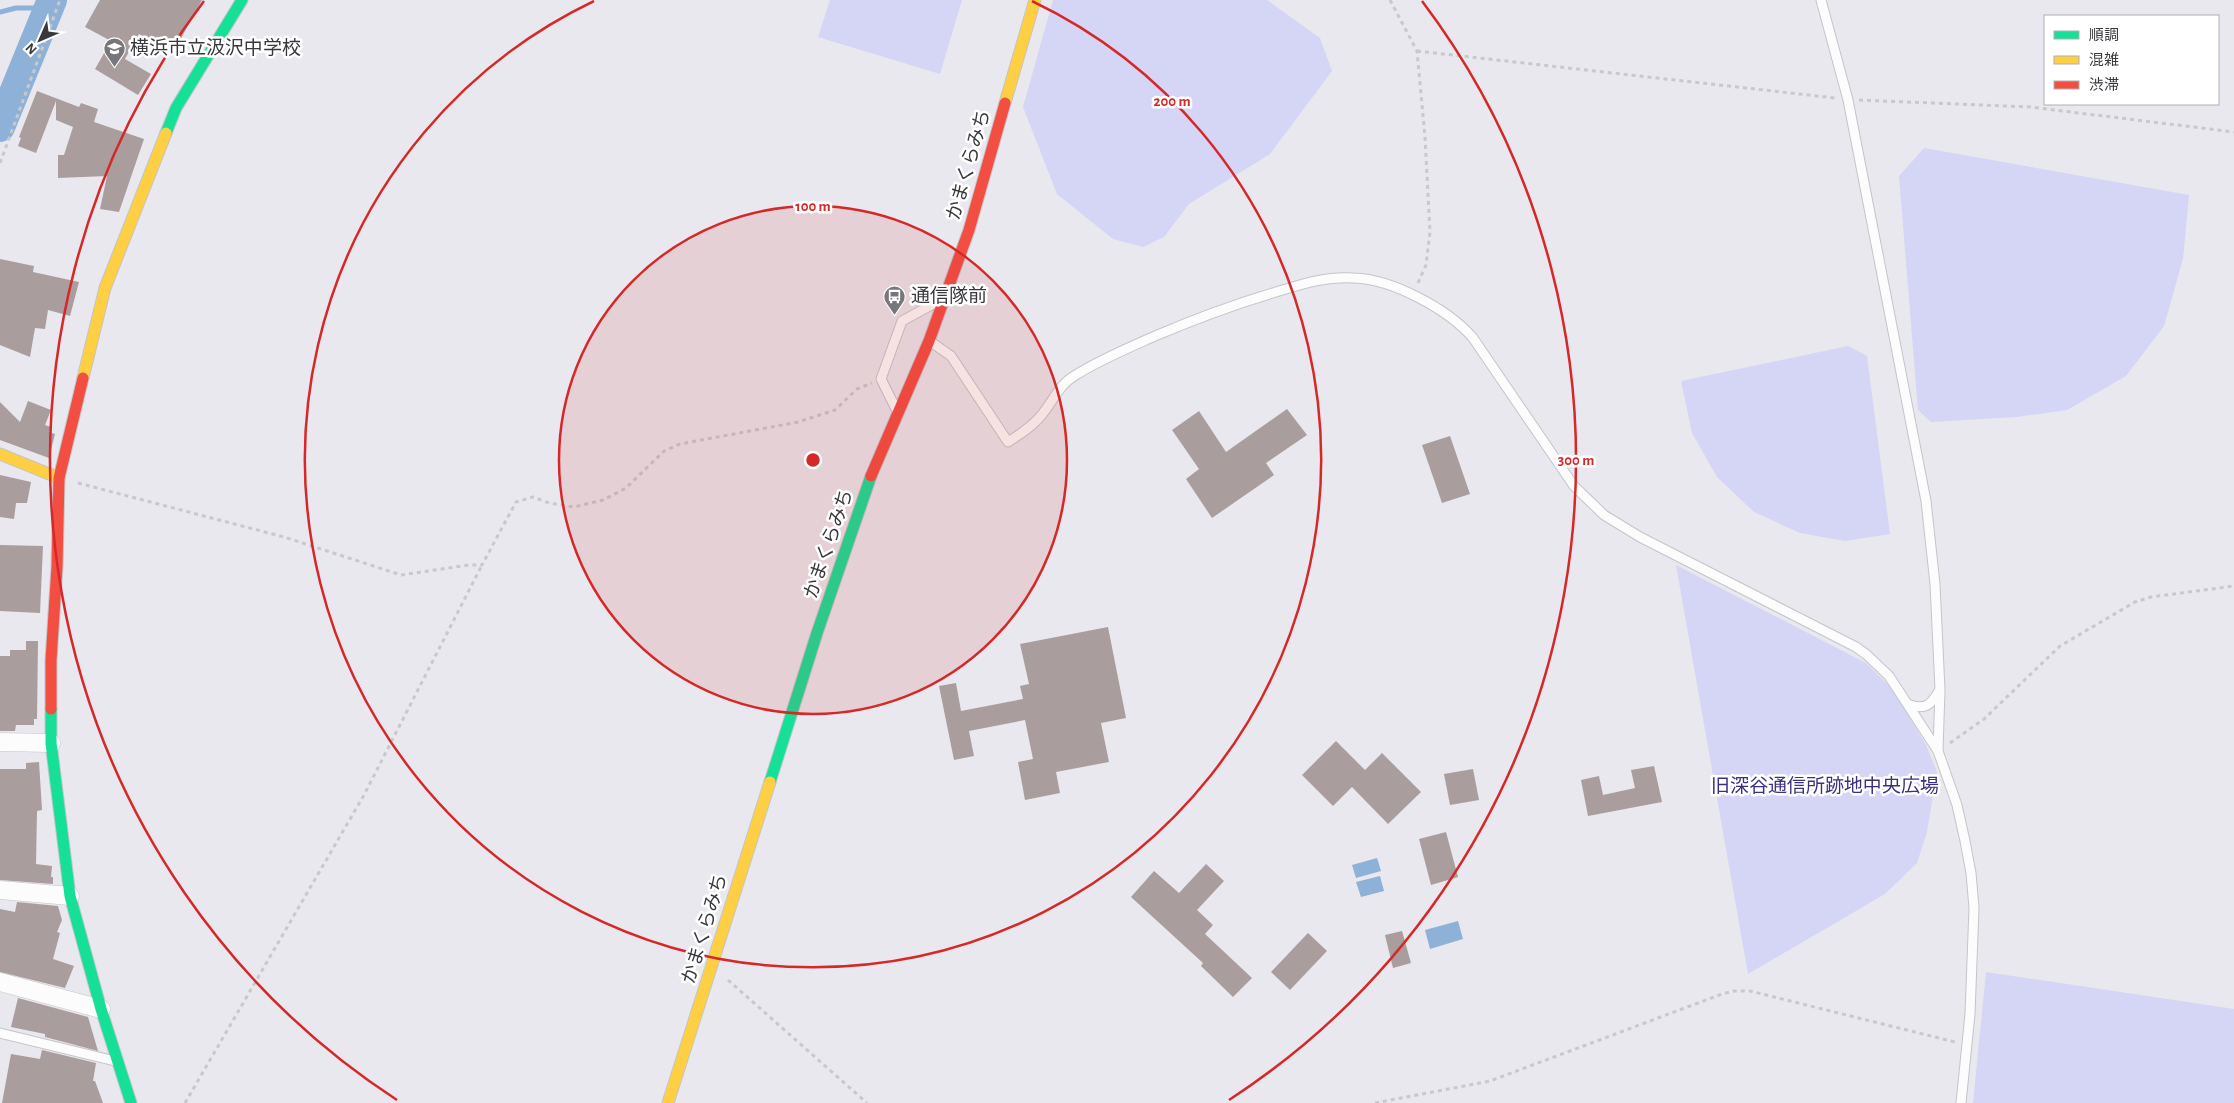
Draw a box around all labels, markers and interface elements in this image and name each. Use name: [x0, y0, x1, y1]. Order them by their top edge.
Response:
north arrow: [15, 15, 65, 65]
legend: [2044, 15, 2219, 105]
text: 順調: [2089, 28, 2119, 43]
school or university icon: 横浜市立汲沢中学校: [102, 36, 126, 67]
place label: 横浜市立汲沢中学校: [130, 37, 301, 58]
text: N: [23, 40, 40, 57]
text: 混雑: [2089, 52, 2119, 68]
text: 渋滞: [2089, 77, 2119, 93]
text: 200 m: [1153, 94, 1191, 109]
street label: かまくらみち: [943, 107, 994, 222]
text: 100 m: [795, 199, 831, 214]
bus stop icon: 通信隊前: [883, 284, 907, 315]
place label: 通信隊前: [911, 285, 987, 306]
centre of rings: [804, 451, 822, 469]
text: 300 m: [1558, 453, 1594, 468]
street label: かまくらみち: [801, 487, 857, 601]
park label: 旧深谷通信所跡地中央広場: [1711, 775, 1939, 796]
street label: かまくらみち: [678, 871, 731, 986]

